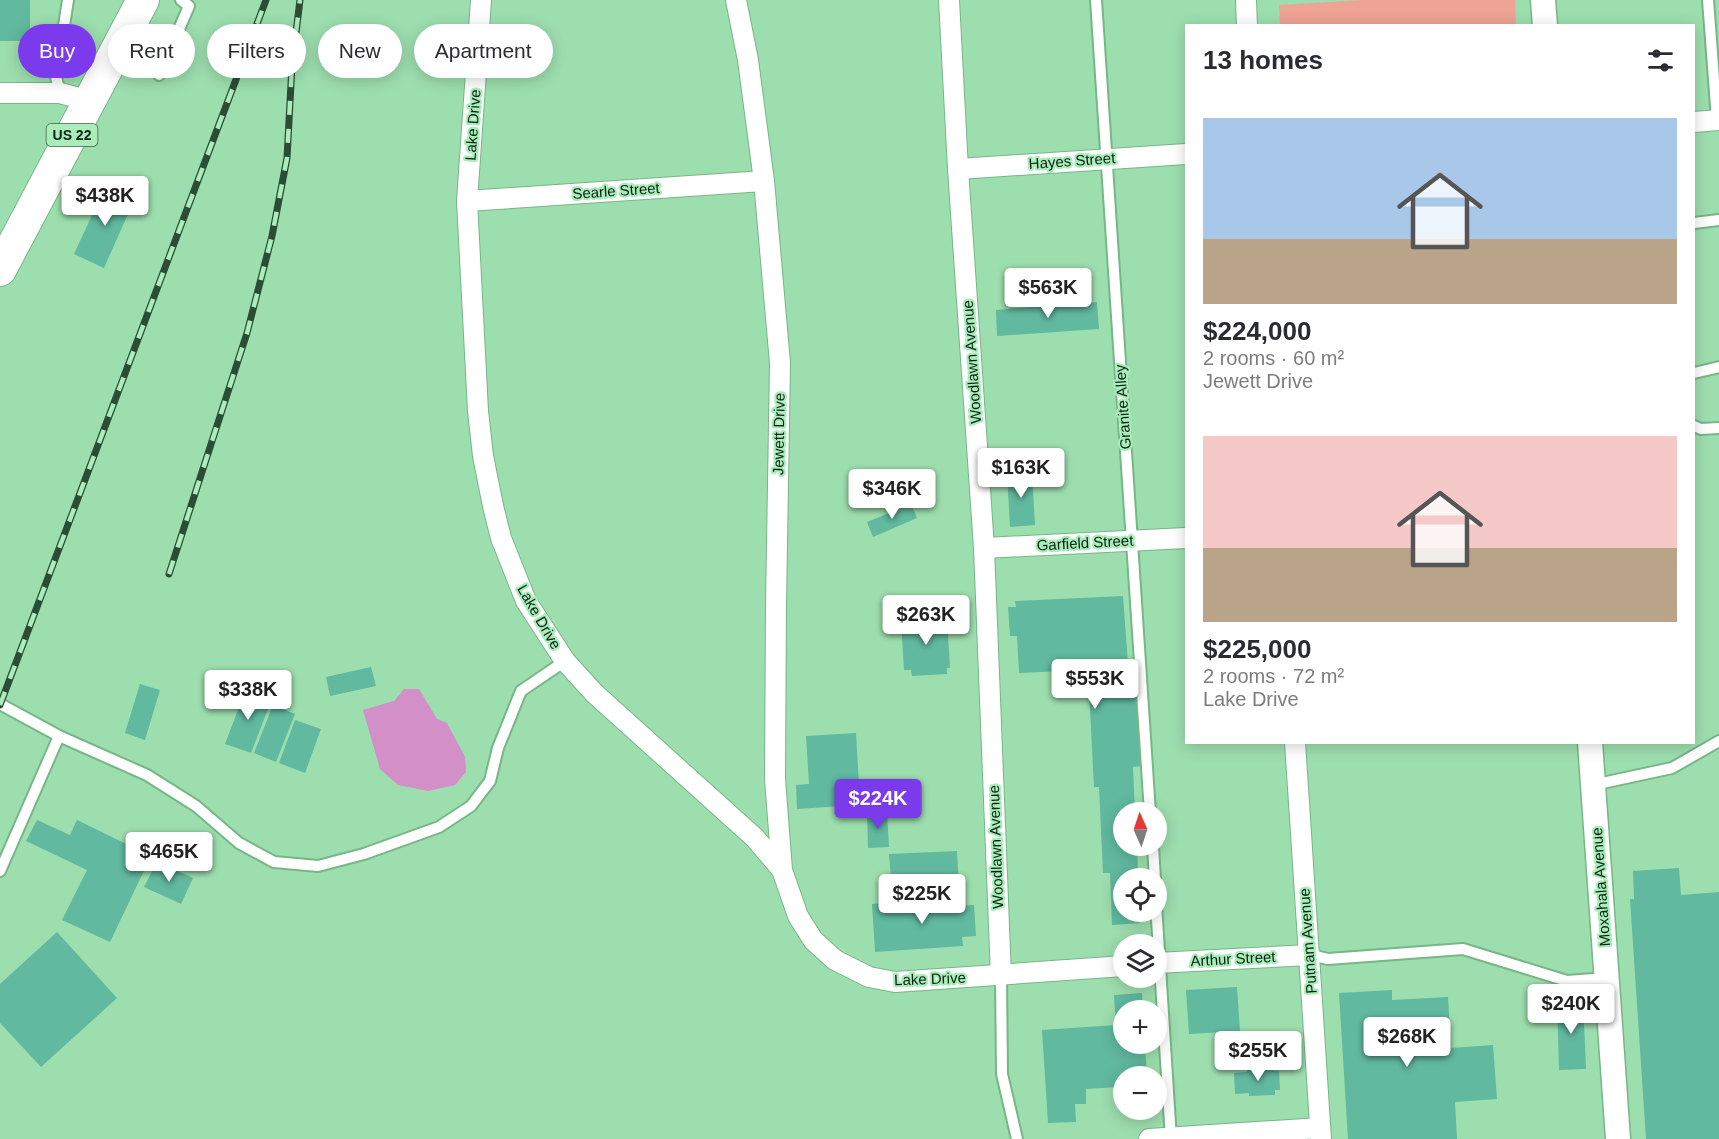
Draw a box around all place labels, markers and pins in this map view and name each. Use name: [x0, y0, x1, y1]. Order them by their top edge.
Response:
pin: $438K: [63, 176, 147, 227]
pin: $563K: [1006, 268, 1090, 319]
pin: $163K: [979, 448, 1063, 499]
pin: $346K: [850, 469, 934, 520]
pin: $263K: [884, 595, 968, 646]
pin: $553K: [1053, 659, 1137, 710]
pin: $338K: [206, 670, 290, 721]
pin: $224K: [836, 779, 920, 830]
pin: $465K: [127, 832, 211, 883]
pin: $225K: [880, 874, 964, 925]
pin: $240K: [1529, 984, 1613, 1035]
pin: $268K: [1365, 1017, 1449, 1068]
pin: $255K: [1216, 1031, 1300, 1082]

